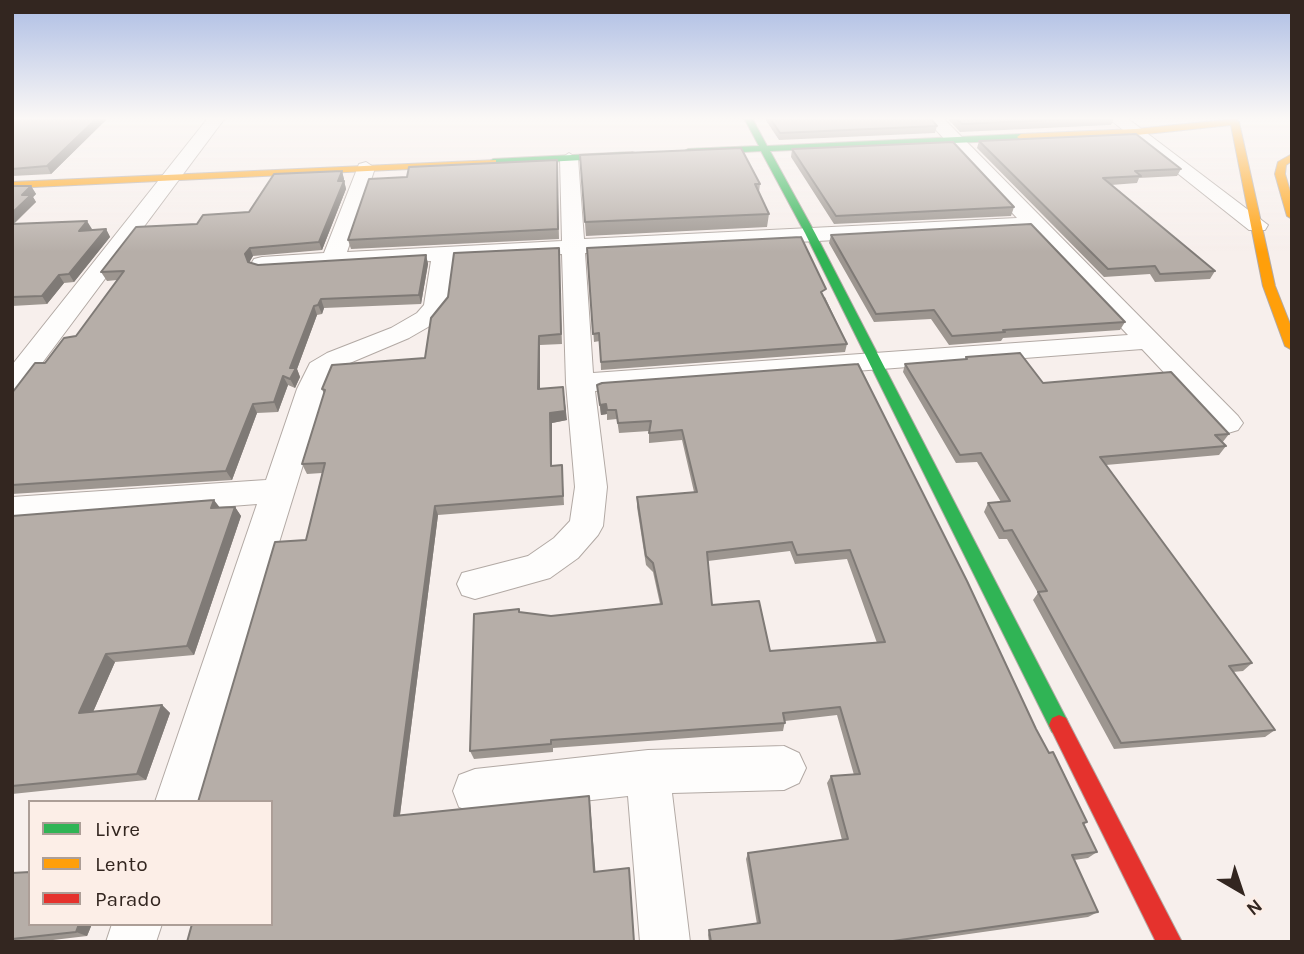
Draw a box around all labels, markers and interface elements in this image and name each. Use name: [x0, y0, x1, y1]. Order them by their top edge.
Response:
legend: [28, 800, 273, 926]
text: Livre: [95, 817, 140, 841]
text: Lento: [95, 852, 148, 876]
north arrow: [1206, 856, 1276, 926]
text: Parado: [95, 887, 161, 911]
text: N: [1242, 894, 1266, 920]

